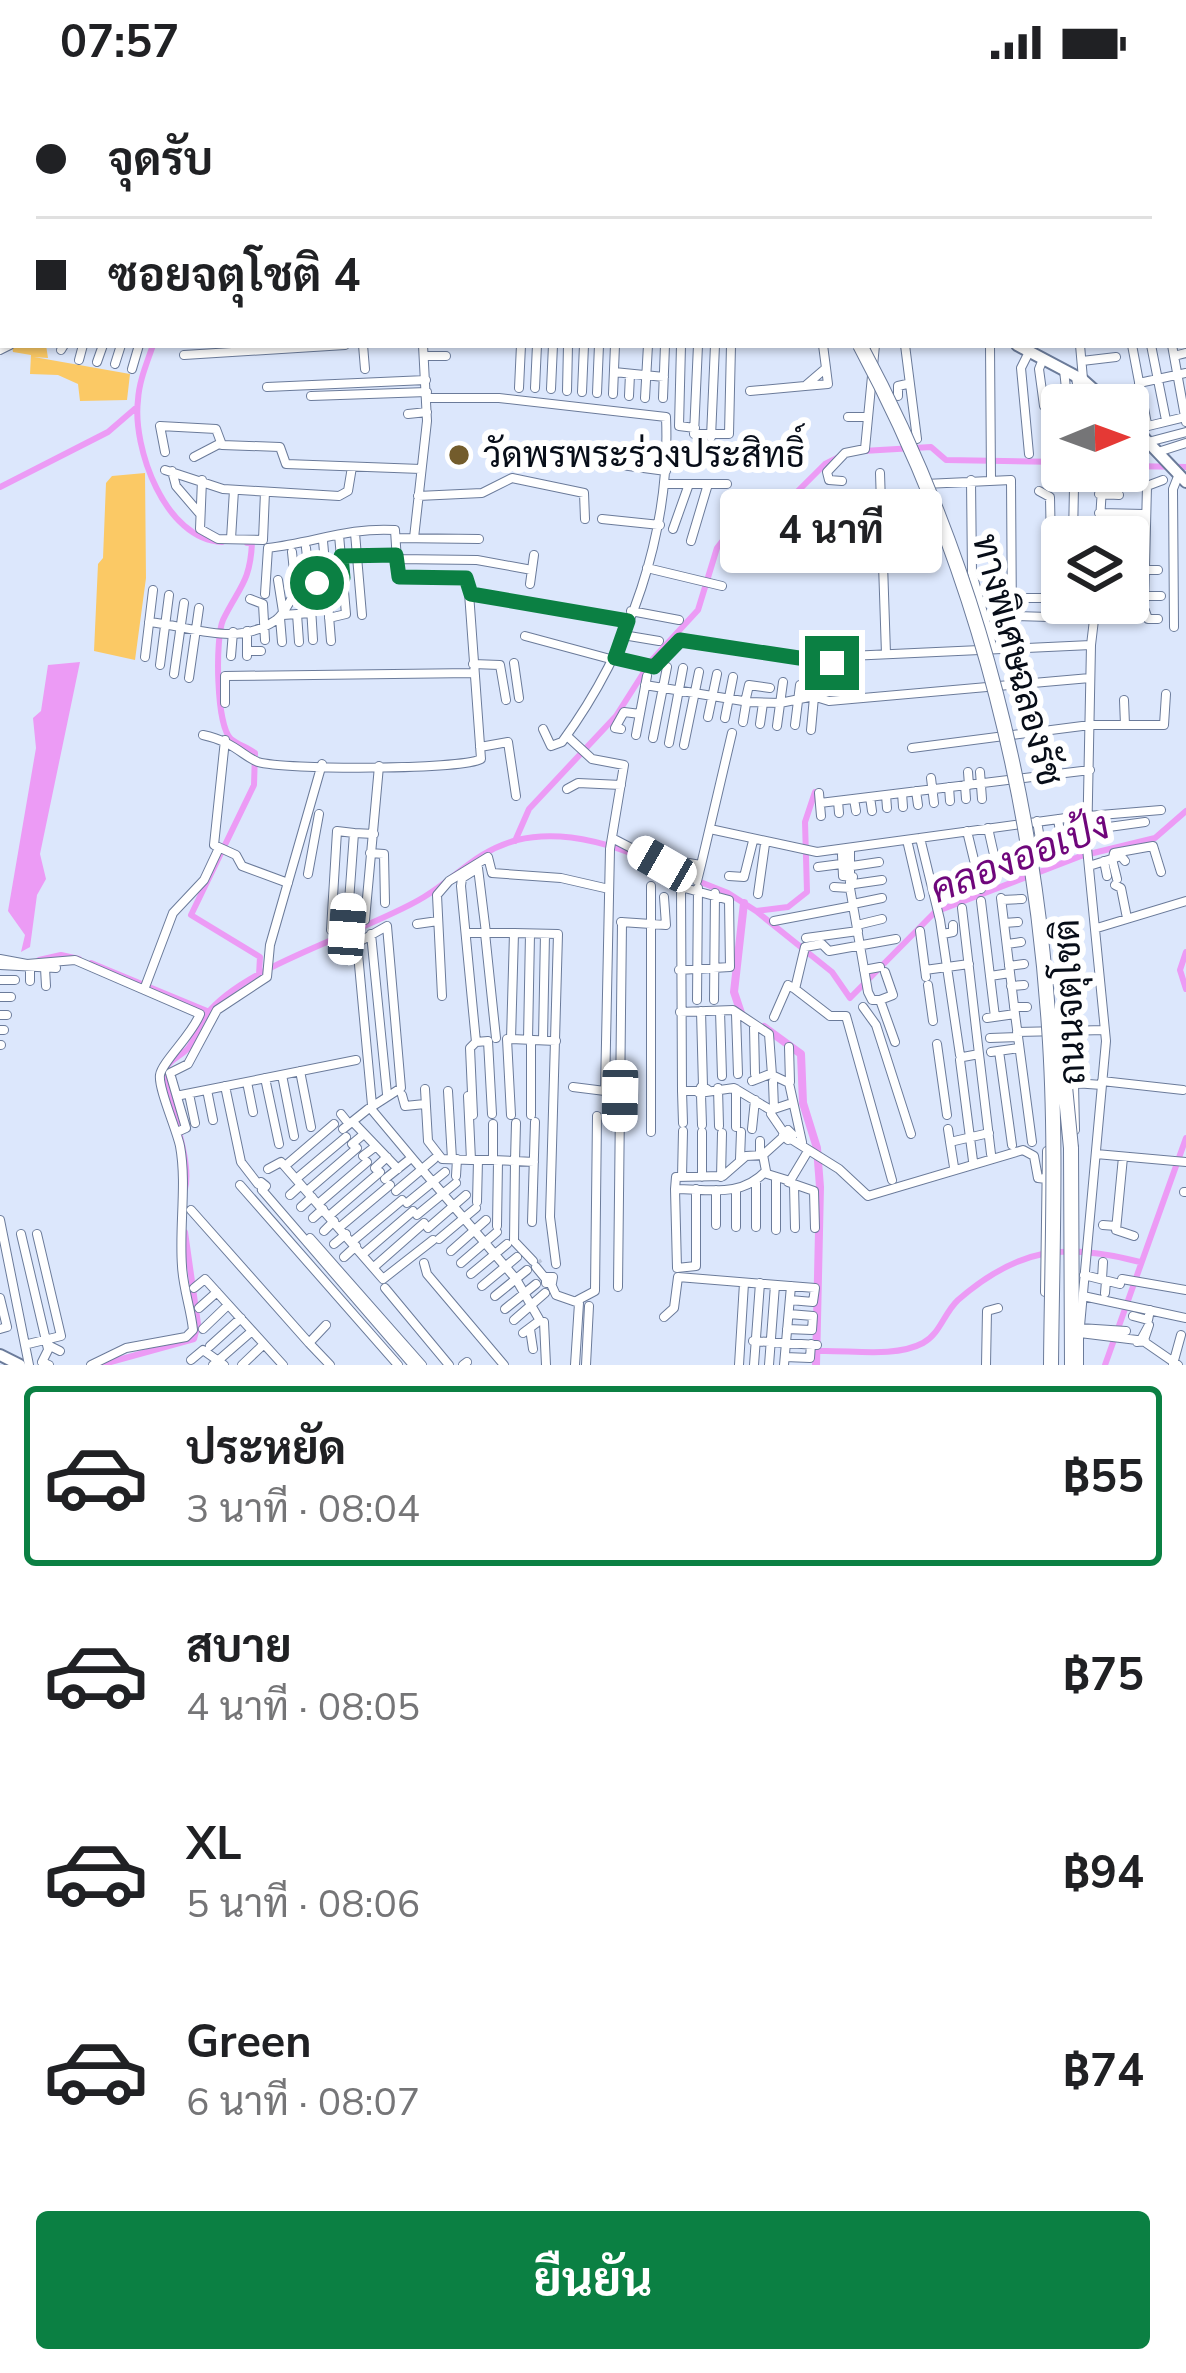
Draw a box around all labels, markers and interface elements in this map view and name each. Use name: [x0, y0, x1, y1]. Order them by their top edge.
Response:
text: 07:57: [60, 12, 179, 73]
text: จุดรับ: [108, 130, 213, 191]
text: ซอยจตุโชติ 4: [108, 246, 361, 307]
north arrow: [1041, 384, 1149, 492]
map controls: [1041, 384, 1149, 624]
place label: วัดพรพระร่วงประสิทธิ์: [483, 423, 805, 480]
marker: วัดพรพระร่วงประสิทธิ์: [446, 442, 472, 468]
callout: 4 นาที: [721, 489, 943, 573]
text: 4 นาที: [778, 504, 884, 557]
button: layers: [1041, 516, 1149, 624]
street label: ทางพิเศษฉลองรัช: [960, 529, 1074, 791]
route start: [290, 556, 344, 610]
route end: [805, 636, 859, 690]
water label: คลองออเป้ง: [923, 800, 1117, 916]
car: [622, 830, 702, 898]
car: [327, 892, 367, 966]
street label: ถนนจตุโชติ: [1043, 918, 1097, 1086]
car: [601, 1060, 639, 1132]
text: ประหยัด: [186, 1419, 346, 1480]
icon: car: [42, 1422, 150, 1530]
text: ฿55: [1063, 1447, 1144, 1508]
text: 3 นาที · 08:04: [186, 1483, 420, 1536]
text: สบาย: [186, 1617, 292, 1678]
icon: car: [42, 1620, 150, 1728]
text: ฿75: [1063, 1645, 1144, 1706]
text: 4 นาที · 08:05: [186, 1681, 420, 1734]
text: XL: [186, 1814, 242, 1875]
icon: car: [42, 1818, 150, 1926]
text: ฿94: [1063, 1843, 1144, 1904]
text: 5 นาที · 08:06: [186, 1878, 420, 1931]
text: Green: [186, 2012, 312, 2073]
icon: car: [42, 2016, 150, 2124]
text: ฿74: [1063, 2041, 1144, 2102]
text: 6 นาที · 08:07: [186, 2076, 420, 2129]
button: ยืนยัน: [36, 2211, 1150, 2349]

